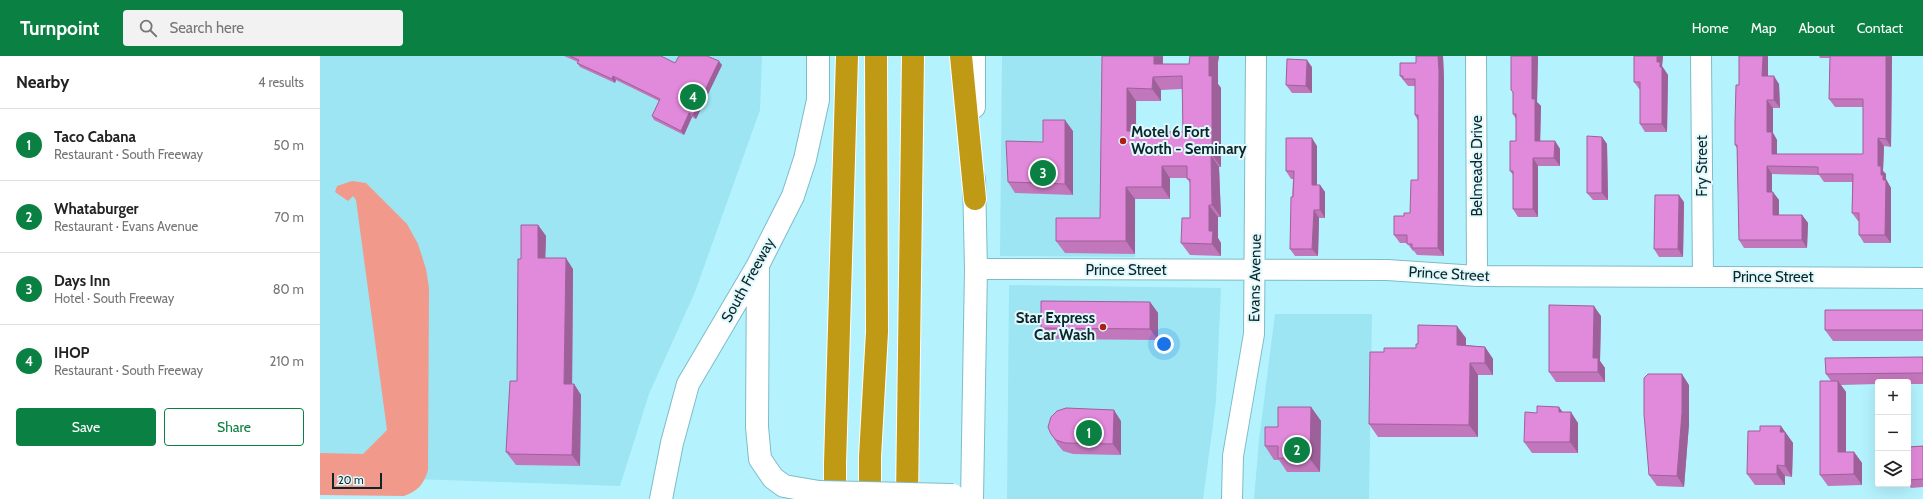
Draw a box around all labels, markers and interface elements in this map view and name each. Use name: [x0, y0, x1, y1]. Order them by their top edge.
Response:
search box: [123, 10, 403, 46]
text: Turnpoint: [20, 17, 99, 40]
icon: search: [137, 17, 159, 39]
text: Search here: [169, 19, 244, 37]
text: Home: [1692, 19, 1729, 37]
text: Map: [1751, 19, 1776, 37]
text: About: [1798, 19, 1835, 37]
text: Contact: [1857, 19, 1903, 37]
text: Nearby: [16, 72, 69, 92]
text: 4 results: [258, 74, 304, 90]
pin: 4: [680, 82, 706, 112]
street label: Belmeade Drive: [1468, 115, 1486, 217]
place label: Motel 6 Fort Worth - Seminary: [1131, 123, 1248, 158]
text: Taco Cabana: [54, 128, 136, 146]
street label: Fry Street: [1693, 135, 1711, 197]
marker: Motel 6 Fort Worth - Seminary: [1118, 136, 1128, 146]
text: 1: [27, 137, 31, 153]
text: 50 m: [274, 137, 304, 153]
text: Restaurant · South Freeway: [54, 146, 203, 162]
pin: 3: [1030, 158, 1056, 188]
text: Whataburger: [54, 200, 139, 218]
text: 2: [26, 209, 32, 225]
text: 70 m: [274, 209, 304, 225]
text: Restaurant · Evans Avenue: [54, 218, 198, 234]
street label: Evans Avenue: [1245, 233, 1265, 322]
street label: South Freeway: [717, 234, 779, 325]
street label: Prince Street: [1085, 261, 1167, 279]
street label: Prince Street: [1408, 263, 1490, 285]
street label: Prince Street: [1732, 268, 1814, 286]
text: Days Inn: [54, 272, 110, 290]
text: 3: [25, 281, 33, 297]
text: 80 m: [273, 281, 304, 297]
text: Hotel · South Freeway: [54, 290, 174, 306]
place label: Star Express Car Wash: [1016, 309, 1095, 344]
marker: Star Express Car Wash: [1098, 322, 1108, 332]
your location: [1154, 334, 1174, 354]
text: IHOP: [54, 344, 90, 362]
text: 4: [25, 353, 33, 369]
text: 210 m: [270, 353, 304, 369]
text: Restaurant · South Freeway: [54, 362, 203, 378]
map controls: [1875, 379, 1911, 487]
button: +: [1875, 379, 1911, 415]
button: Save: [16, 408, 156, 446]
button: Share: [164, 408, 304, 446]
button: −: [1875, 415, 1911, 451]
pin: 1: [1076, 418, 1102, 448]
pin: 2: [1284, 435, 1310, 465]
button: layers: [1875, 451, 1911, 487]
scale bar: [332, 471, 382, 490]
text: 20 m: [338, 473, 364, 487]

